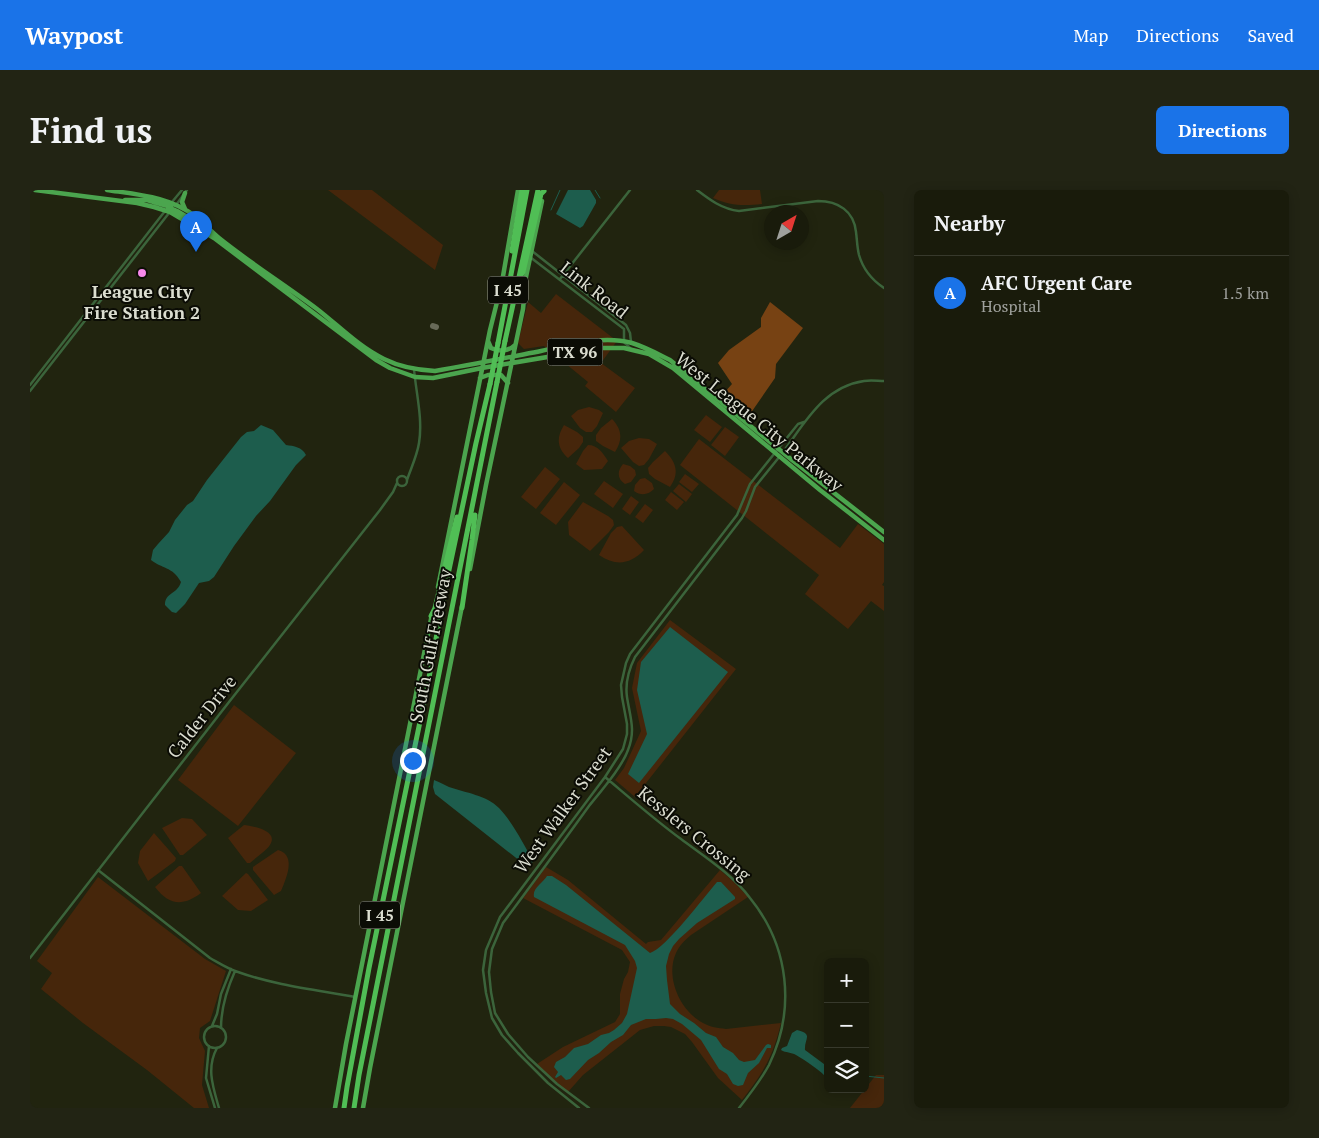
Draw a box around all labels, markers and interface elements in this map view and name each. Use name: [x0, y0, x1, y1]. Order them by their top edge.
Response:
text: Waypost: [25, 19, 123, 51]
text: Map: [1073, 23, 1108, 47]
text: Directions: [1136, 23, 1219, 47]
text: Saved: [1247, 23, 1294, 47]
button: Directions: [1156, 106, 1289, 154]
text: Find us: [30, 107, 152, 153]
north arrow: [764, 205, 809, 250]
text: Nearby: [934, 209, 1005, 237]
pin: A: [180, 211, 212, 252]
street label: Link Road: [556, 255, 633, 323]
marker: League City Fire Station 2: [136, 267, 148, 279]
text: AFC Urgent Care: [981, 270, 1132, 295]
road number: I 45: [488, 276, 528, 304]
place label: League City Fire Station 2: [84, 279, 200, 324]
text: A: [944, 282, 956, 304]
text: 1.5 km: [1222, 282, 1269, 304]
text: Hospital: [981, 295, 1041, 317]
road number: TX 96: [548, 338, 602, 366]
street label: West League City Parkway: [671, 346, 849, 497]
street label: South Gulf Freeway: [403, 566, 457, 725]
street label: Calder Drive: [161, 670, 241, 763]
street label: West Walker Street: [508, 741, 616, 878]
your location: [400, 748, 426, 774]
street label: Kesslers Crossing: [633, 780, 756, 886]
road number: I 45: [360, 902, 400, 928]
map controls: [824, 958, 869, 1093]
button: +: [824, 958, 869, 1003]
button: −: [824, 1003, 869, 1048]
button: layers: [824, 1048, 869, 1093]

